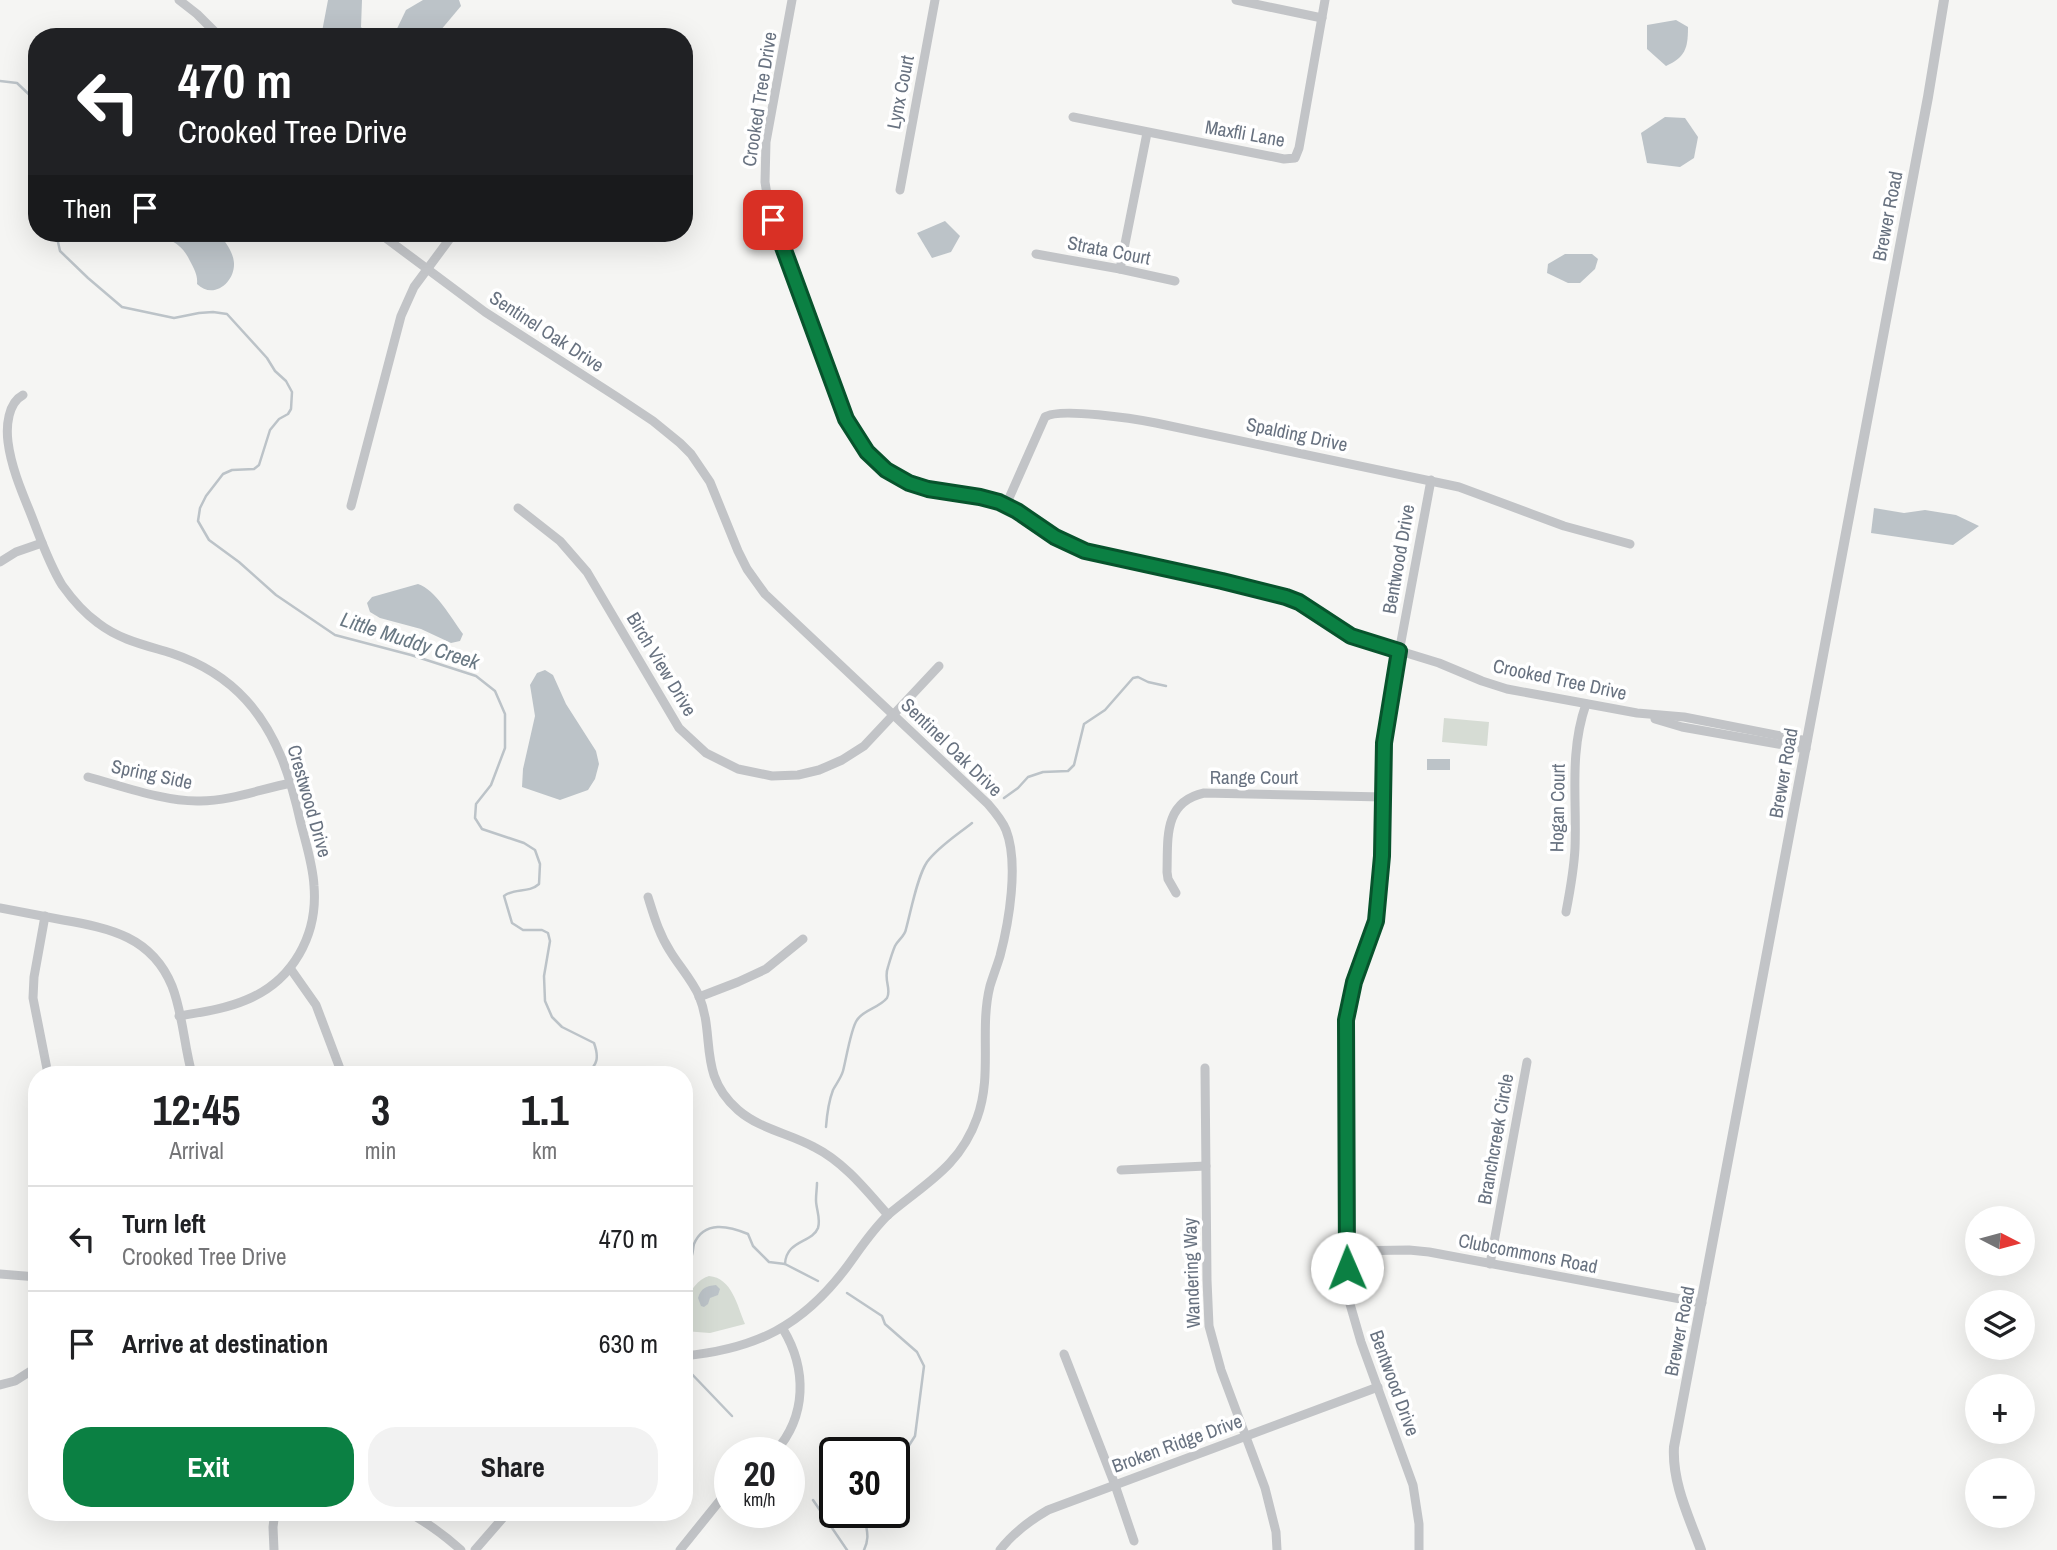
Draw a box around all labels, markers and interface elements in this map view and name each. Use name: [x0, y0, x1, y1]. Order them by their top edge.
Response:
street label: Crooked Tree Drive: [736, 30, 782, 168]
text: 470 m: [178, 47, 292, 113]
street label: Lynx Court: [880, 52, 920, 131]
icon: left: [63, 56, 154, 147]
text: Crooked Tree Drive: [178, 110, 407, 153]
street label: Maxfli Lane: [1203, 113, 1287, 153]
street label: Brewer Road: [1866, 169, 1908, 263]
icon: arrive: [126, 189, 164, 227]
pin: [743, 190, 803, 250]
text: Then: [63, 191, 112, 226]
icon: arrive: [754, 201, 792, 239]
street label: Strata Court: [1065, 229, 1153, 271]
street label: Sentinel Oak Drive: [485, 284, 609, 378]
street label: Spalding Drive: [1244, 411, 1350, 457]
street label: Bentwood Drive: [1376, 502, 1420, 616]
water label: Little Muddy Creek: [337, 604, 485, 677]
street label: Birch View Drive: [621, 607, 703, 721]
street label: Crooked Tree Drive: [1491, 652, 1629, 706]
street label: Sentinel Oak Drive: [896, 692, 1008, 802]
street label: Brewer Road: [1762, 726, 1804, 820]
street label: Crestwood Drive: [282, 742, 338, 860]
street label: Spring Side: [109, 753, 195, 795]
street label: Hogan Court: [1543, 763, 1571, 852]
street label: Range Court: [1210, 764, 1299, 790]
street label: Branchcreek Circle: [1471, 1072, 1519, 1206]
text: 12:45: [152, 1082, 240, 1138]
text: 3: [371, 1082, 390, 1138]
text: 1.1: [521, 1082, 569, 1138]
text: Arrival: [169, 1135, 224, 1166]
text: min: [365, 1135, 396, 1166]
text: km: [532, 1135, 557, 1166]
text: Turn left: [122, 1206, 206, 1241]
north arrow: [1965, 1206, 2035, 1276]
map controls: [1965, 1206, 2035, 1528]
street label: Wandering Way: [1176, 1217, 1206, 1329]
icon: left: [63, 1220, 101, 1258]
text: 470 m: [599, 1221, 658, 1256]
street label: Clubcommons Road: [1456, 1227, 1600, 1279]
position arrow: [1310, 1231, 1384, 1305]
text: Crooked Tree Drive: [122, 1241, 287, 1272]
street label: Brewer Road: [1658, 1284, 1700, 1378]
button: layers: [1965, 1290, 2035, 1360]
icon: arrive: [63, 1325, 101, 1363]
text: Arrive at destination: [122, 1326, 328, 1361]
text: 630 m: [599, 1326, 658, 1361]
street label: Bentwood Drive: [1364, 1326, 1426, 1440]
button: +: [1965, 1374, 2035, 1444]
street label: Broken Ridge Drive: [1108, 1407, 1246, 1479]
button: Exit: [63, 1427, 354, 1507]
button: Share: [368, 1427, 658, 1507]
speed limit sign: 30: [819, 1437, 910, 1528]
text: 20: [744, 1450, 775, 1497]
button: −: [1965, 1458, 2035, 1528]
text: km/h: [744, 1487, 776, 1512]

